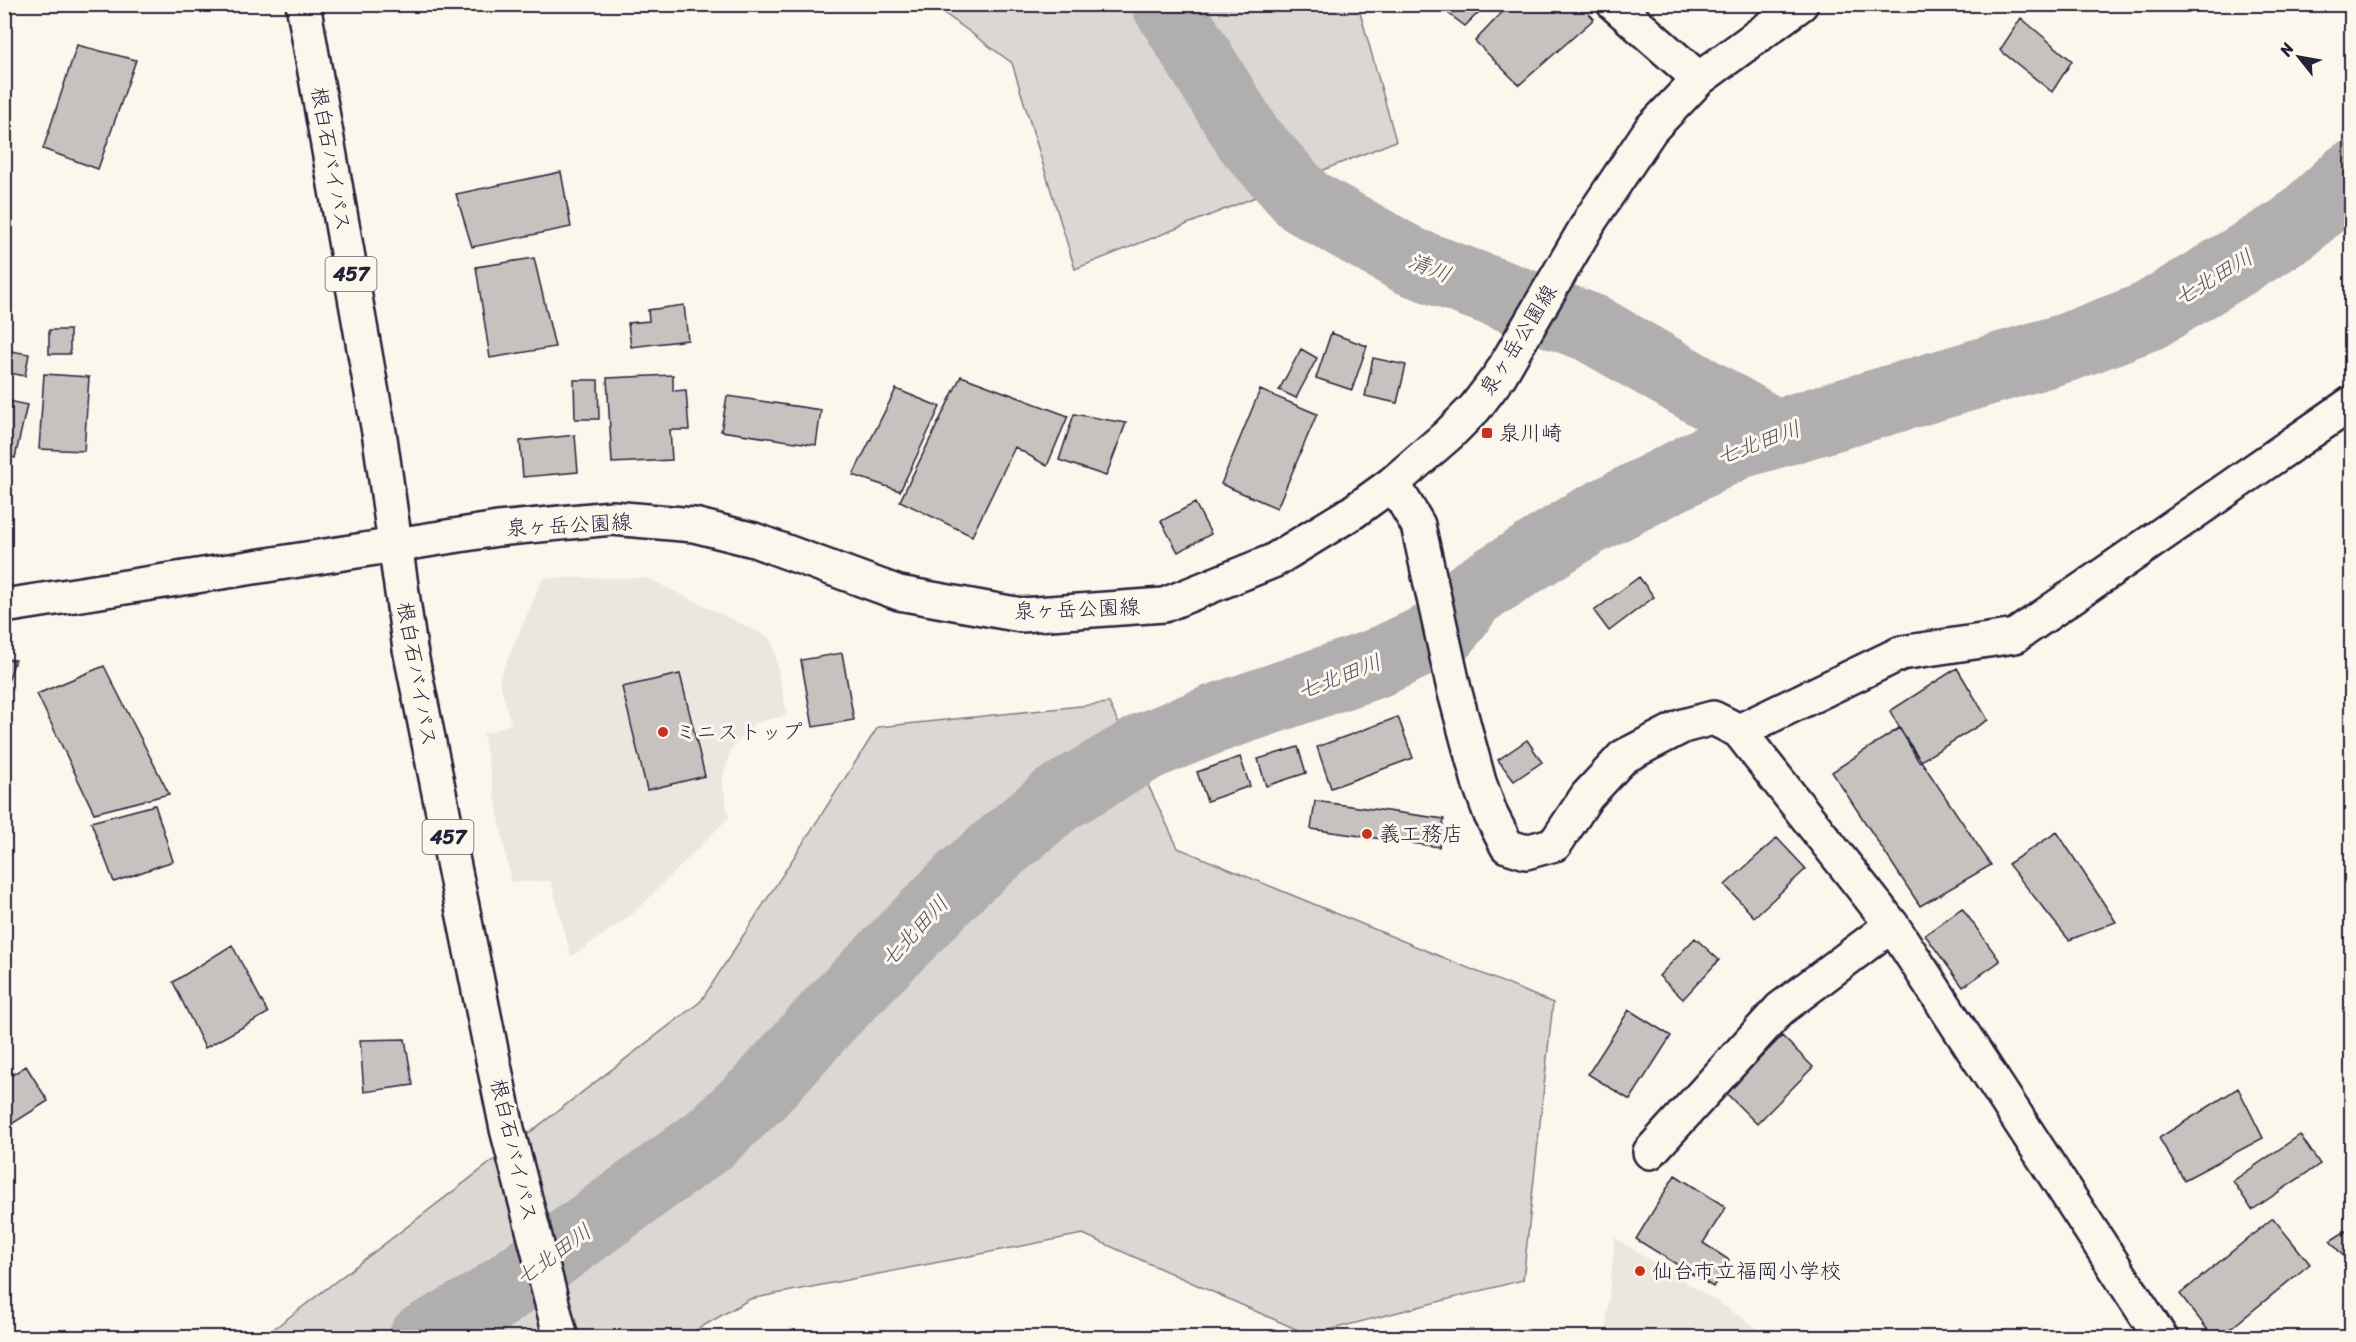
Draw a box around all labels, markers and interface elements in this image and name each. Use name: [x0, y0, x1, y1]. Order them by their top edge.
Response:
north arrow: [2269, 27, 2329, 87]
text: N: [2271, 37, 2302, 63]
street label: 根白石バイパス: [300, 84, 362, 234]
water label: 七北田川: [2165, 238, 2261, 317]
water label: 清川: [1402, 241, 1458, 294]
road number: 457: [326, 257, 376, 291]
street label: 泉ヶ岳公園線: [1469, 277, 1567, 403]
water label: 七北田川: [1710, 409, 1806, 476]
place label: 泉川崎: [1499, 414, 1562, 452]
marker: 泉川崎: [1480, 426, 1494, 440]
street label: 泉ヶ岳公園線: [505, 503, 633, 547]
street label: 泉ヶ岳公園線: [1013, 588, 1141, 630]
street label: 根白石バイパス: [386, 599, 448, 749]
water label: 七北田川: [1291, 642, 1387, 710]
place label: ミニストップ: [675, 713, 803, 751]
marker: ミニストップ: [656, 725, 670, 739]
place label: 義工務店: [1379, 815, 1463, 853]
road number: 457: [422, 820, 474, 854]
marker: 義工務店: [1360, 827, 1374, 841]
water label: 七北田川: [870, 886, 959, 977]
street label: 根白石バイパス: [479, 1074, 549, 1226]
water label: 七北田川: [506, 1213, 600, 1296]
place label: 仙台市立福岡小学校: [1652, 1252, 1841, 1290]
marker: 仙台市立福岡小学校: [1633, 1264, 1647, 1278]

